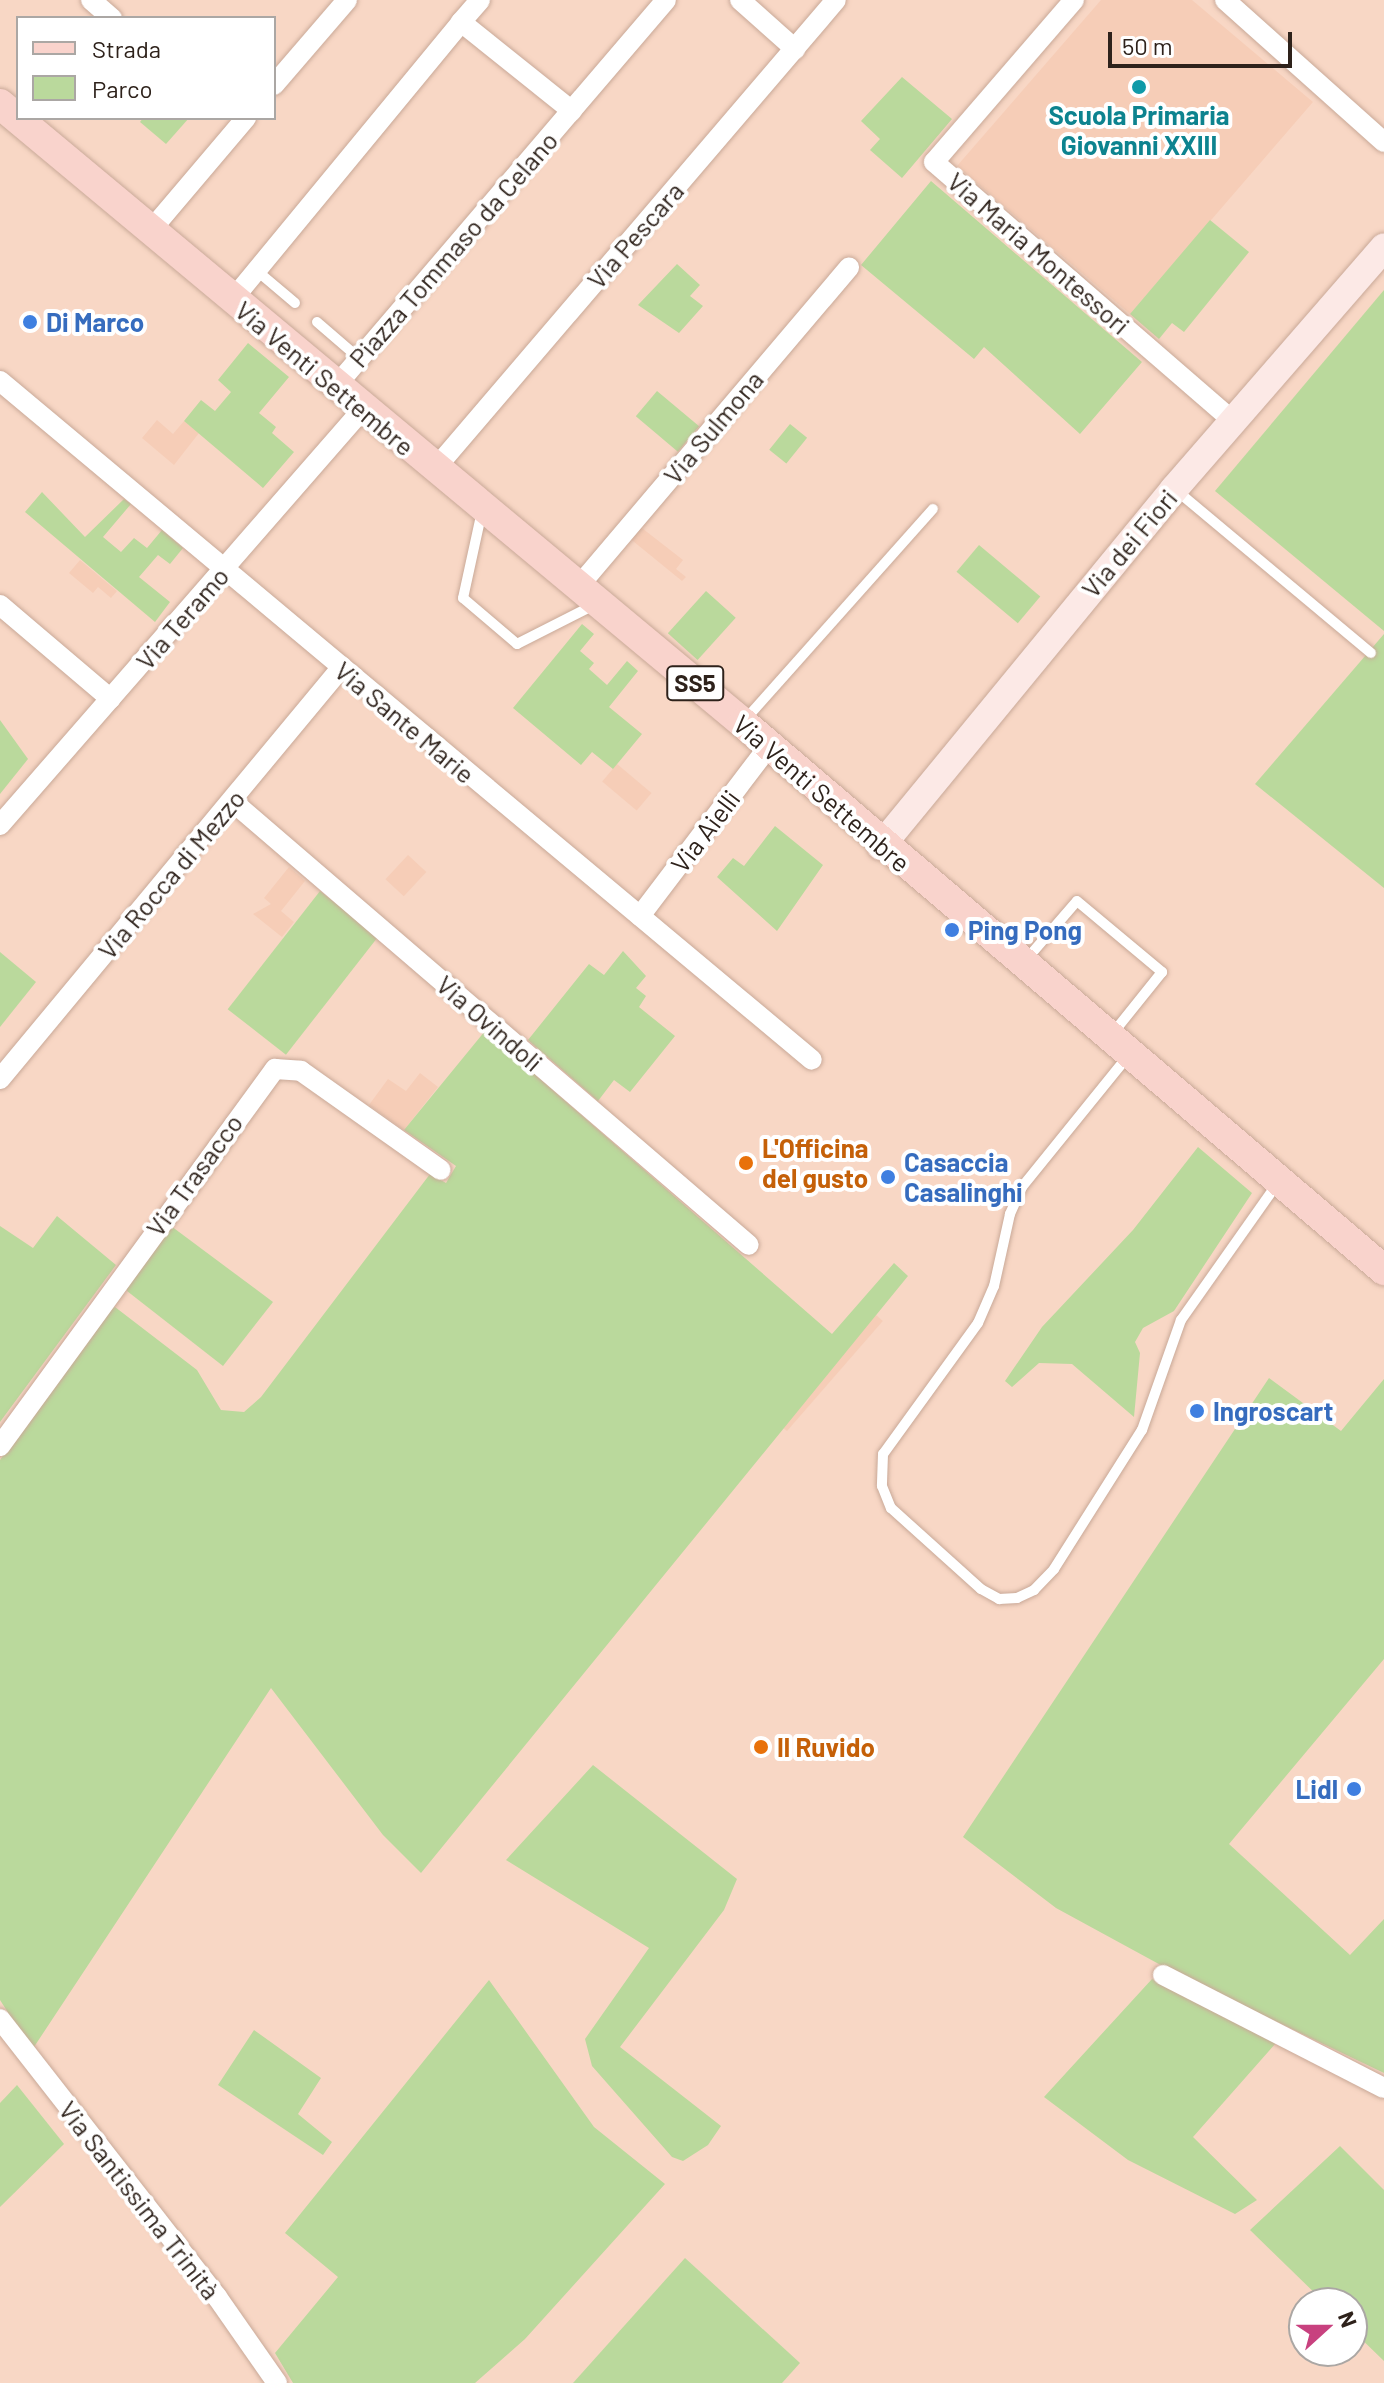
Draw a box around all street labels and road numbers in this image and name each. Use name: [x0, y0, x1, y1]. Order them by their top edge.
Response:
street label: Piazza Tommaso da Celano: [342, 125, 564, 373]
street label: Via Maria Montessori: [942, 165, 1136, 341]
street label: Via Pescara: [580, 175, 690, 295]
street label: Via Venti Settembre: [229, 294, 421, 462]
street label: Via Sulmona: [657, 364, 769, 490]
street label: Via dei Fiori: [1075, 482, 1183, 604]
street label: Via Teramo: [129, 560, 235, 676]
street label: Via Sante Marie: [329, 655, 481, 789]
road number: SS5: [665, 663, 725, 703]
street label: Via Venti Settembre: [727, 708, 917, 878]
street label: Via Rocca di Mezzo: [91, 783, 251, 965]
street label: Via Aielli: [664, 784, 746, 878]
street label: Via Ovindoli: [431, 968, 549, 1078]
street label: Via Trasacco: [139, 1108, 249, 1242]
street label: Via Santissima Trinità: [53, 2095, 227, 2305]

